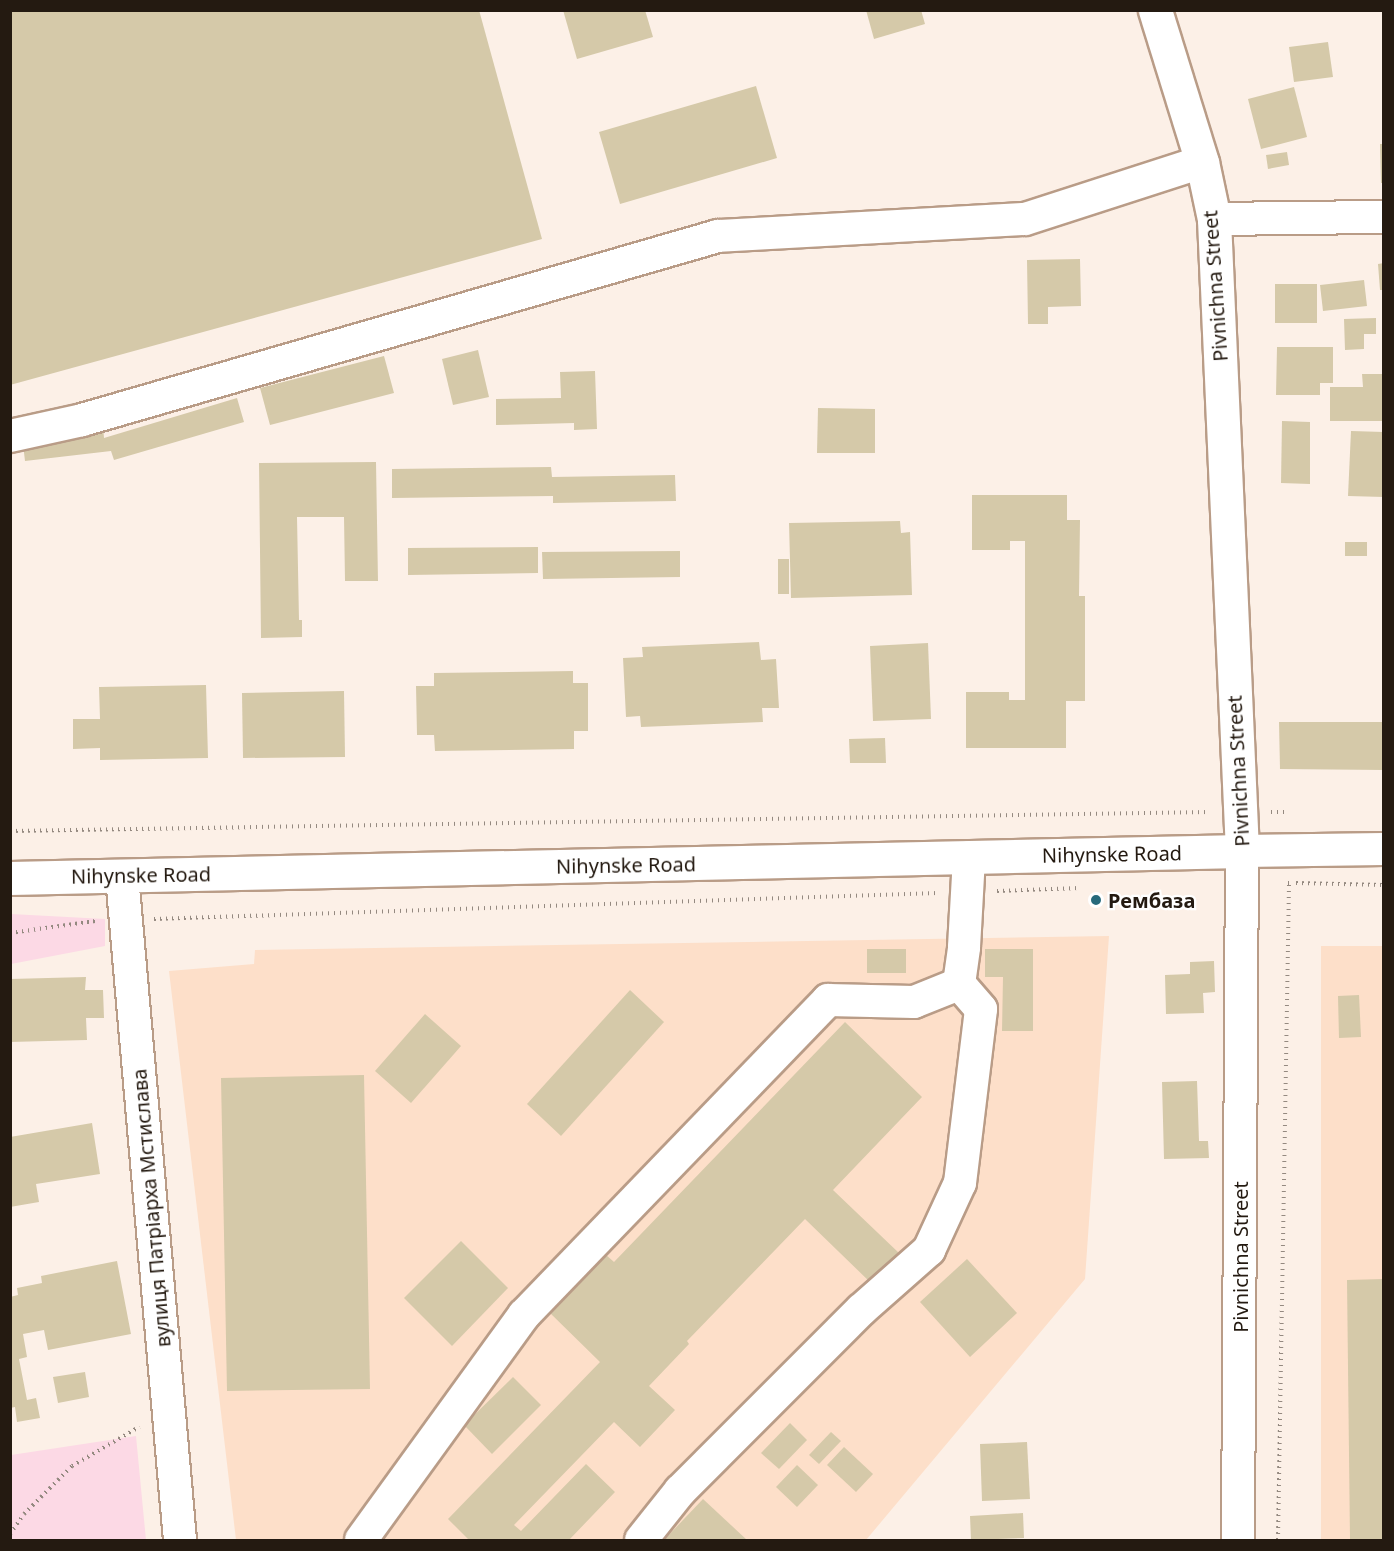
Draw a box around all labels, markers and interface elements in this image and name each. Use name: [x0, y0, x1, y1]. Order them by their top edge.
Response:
street label: Pivnichna Street: [1198, 210, 1232, 362]
street label: Pivnichna Street: [1222, 695, 1254, 847]
street label: Nihynske Road: [1042, 841, 1182, 867]
street label: Nihynske Road: [556, 852, 696, 878]
street label: Nihynske Road: [71, 862, 211, 888]
place label: Рембаза: [1108, 888, 1195, 912]
marker: Рембаза: [1089, 893, 1103, 907]
street label: вулиця Патріарха Мстислава: [127, 1068, 175, 1348]
street label: Pivnichna Street: [1228, 1181, 1252, 1333]

